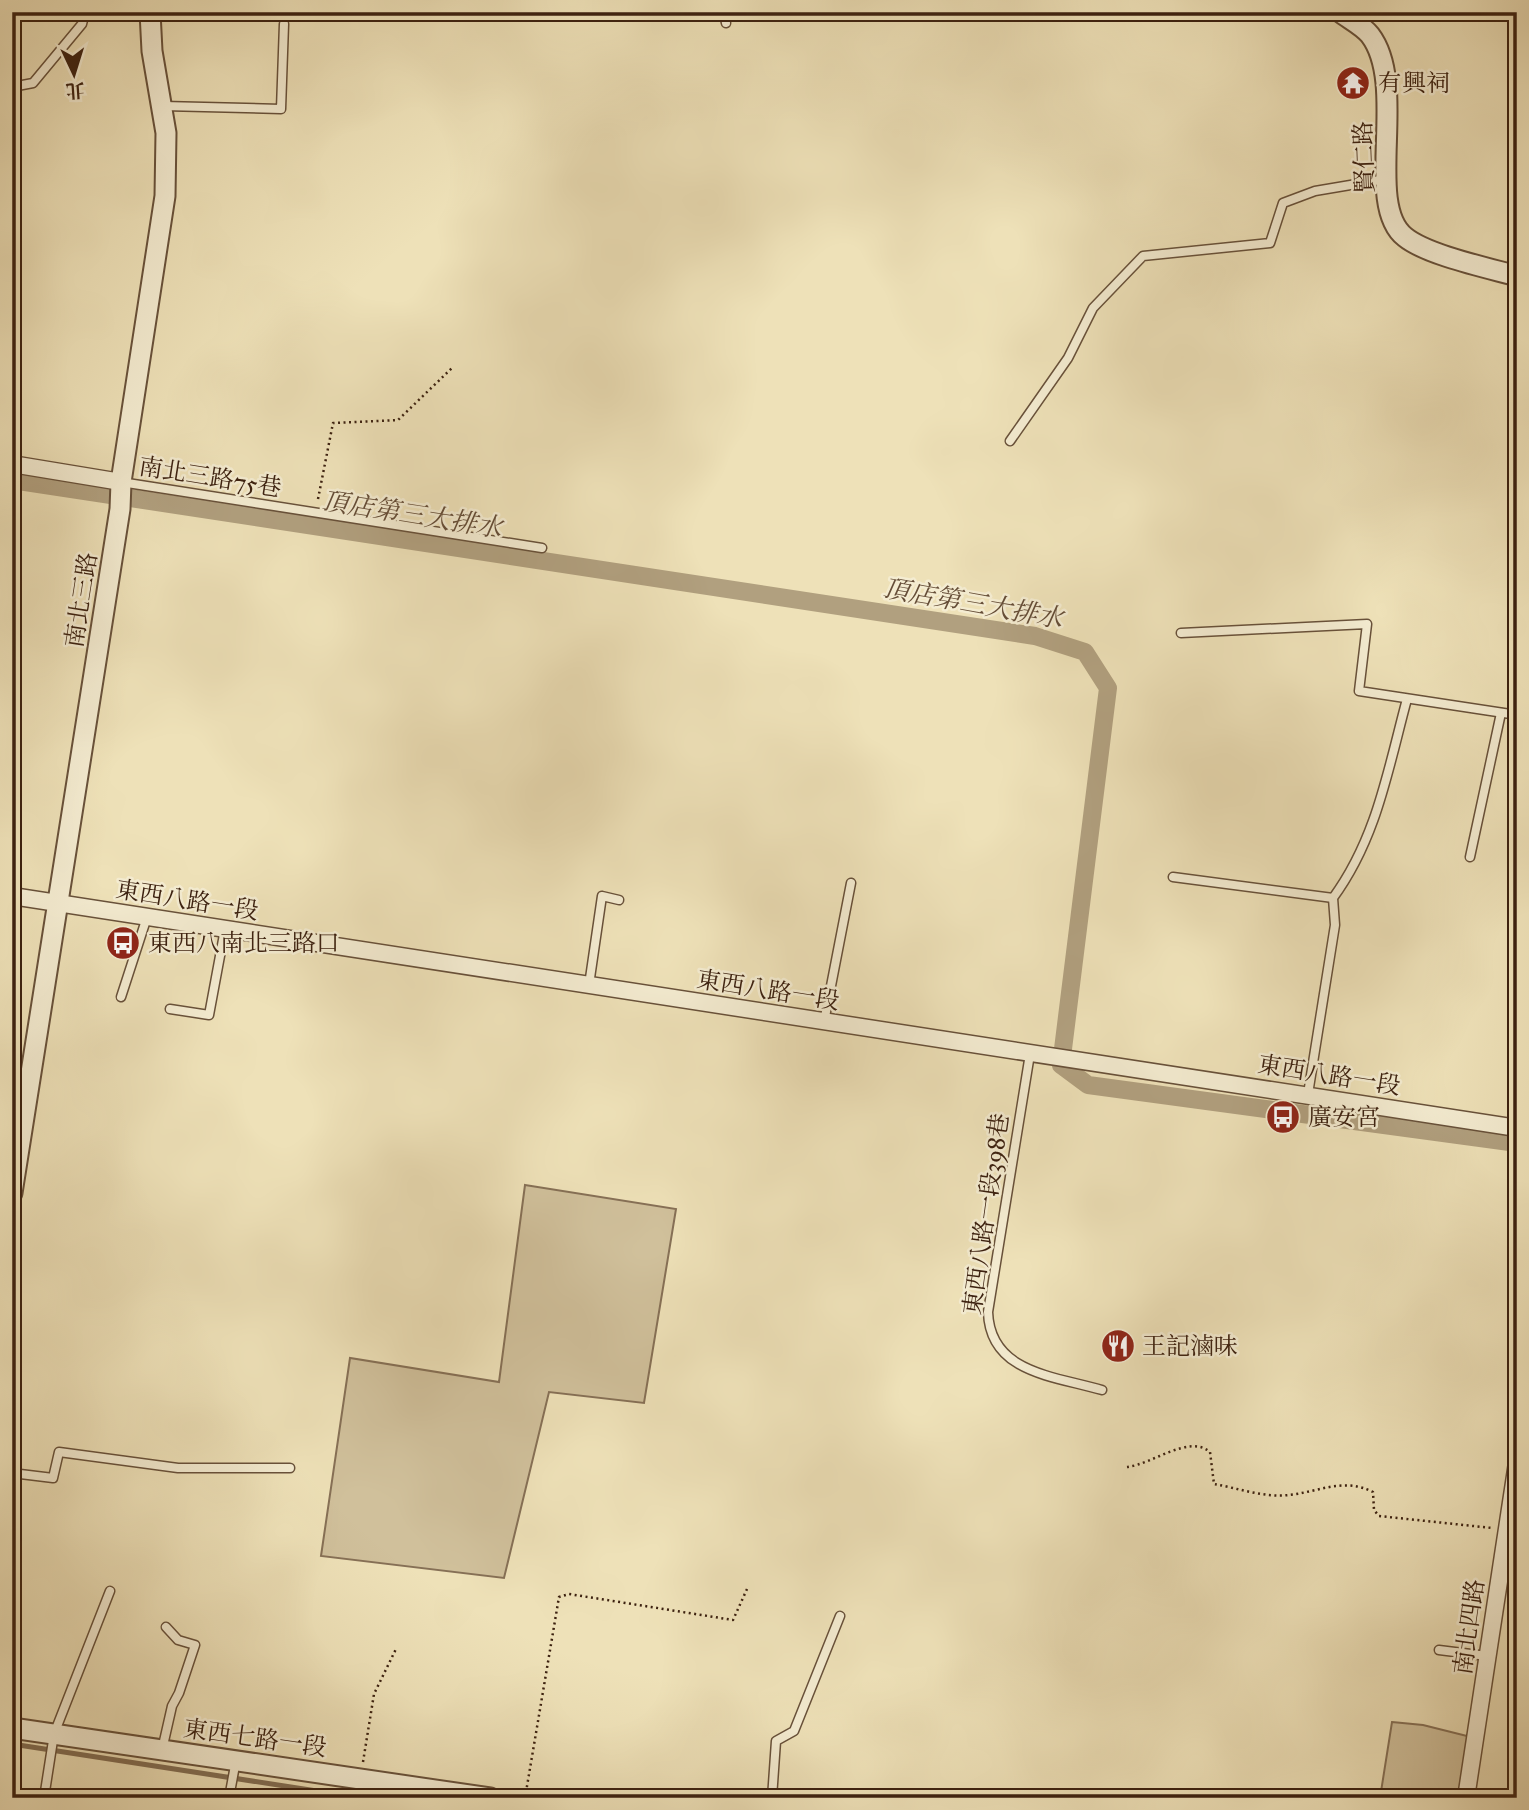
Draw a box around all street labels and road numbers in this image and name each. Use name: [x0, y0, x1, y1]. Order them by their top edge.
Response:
street label: 賢仁路: [1348, 120, 1380, 194]
street label: 南北三路75巷: [137, 451, 283, 503]
street label: 南北三路: [59, 550, 103, 650]
street label: 東西八路一段: [114, 874, 260, 926]
street label: 東西八路一段: [695, 964, 841, 1016]
street label: 東西八路一段: [1256, 1049, 1402, 1101]
street label: 東西八路一段398巷: [957, 1111, 1015, 1317]
street label: 南北四路: [1447, 1577, 1491, 1677]
street label: 東西七路一段: [182, 1713, 328, 1763]

